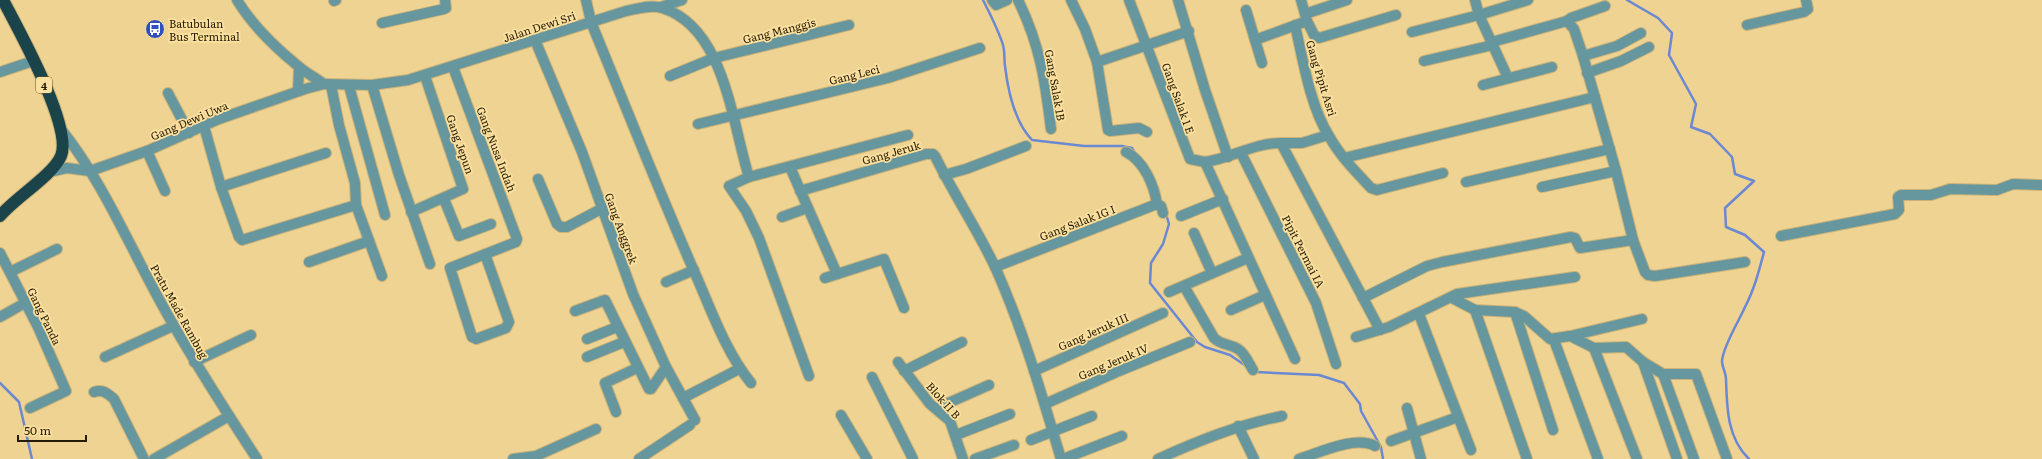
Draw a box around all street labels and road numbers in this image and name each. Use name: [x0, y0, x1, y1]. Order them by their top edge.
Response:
street label: Jalan Dewi Sri: [501, 7, 578, 45]
street label: Gang Manggis: [741, 13, 817, 47]
street label: Gang Pipit Asri: [1303, 38, 1341, 118]
street label: Gang Salak 1B: [1042, 48, 1070, 122]
street label: Gang Leci: [827, 60, 881, 88]
street label: Gang Salak 1 E: [1159, 60, 1199, 136]
road number: 4: [36, 77, 52, 93]
street label: Gang Dewi Uwa: [148, 96, 230, 144]
street label: Gang Nusa Indah: [473, 104, 521, 194]
street label: Gang Jepun: [443, 112, 479, 176]
street label: Gang Jeruk: [860, 136, 922, 168]
street label: Gang Anggrek: [602, 190, 642, 266]
street label: Gang Salak 1G I: [1037, 200, 1117, 244]
street label: Pipit Permai IA: [1279, 212, 1329, 290]
street label: Pratu Made Rambug: [147, 261, 213, 362]
street label: Gang Panda: [24, 285, 66, 347]
street label: Gang Jeruk III: [1055, 308, 1131, 354]
street label: Gang Jeruk IV: [1075, 339, 1151, 383]
street label: Blok II B: [923, 378, 965, 422]

